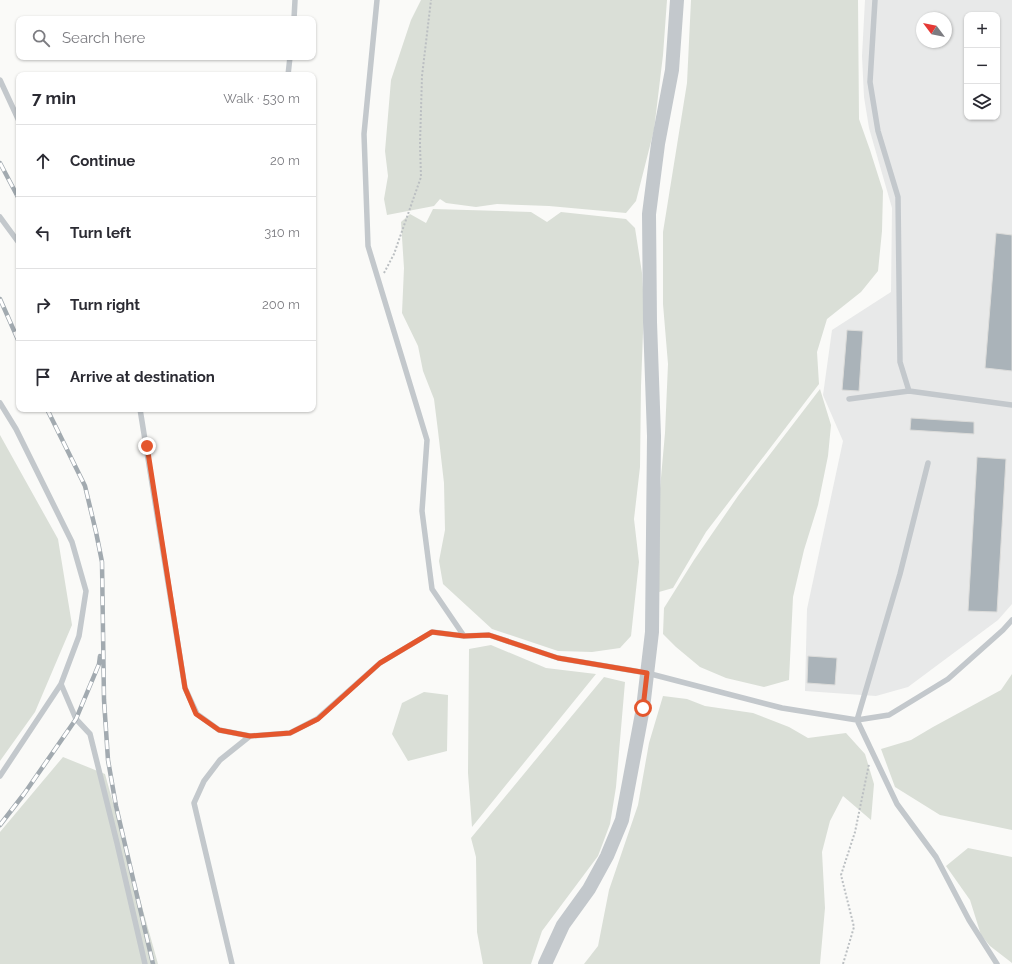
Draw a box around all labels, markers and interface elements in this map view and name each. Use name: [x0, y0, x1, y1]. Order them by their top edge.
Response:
north arrow: [916, 12, 952, 48]
map controls: [964, 12, 1000, 120]
button: +: [964, 12, 1000, 48]
search box: [16, 16, 316, 60]
icon: search: [30, 27, 52, 49]
text: Search here: [62, 29, 145, 47]
button: −: [964, 48, 1000, 84]
button: layers: [964, 84, 1000, 120]
text: 7 min: [32, 88, 76, 108]
text: Walk · 530 m: [223, 91, 300, 106]
icon: ahead: [32, 150, 54, 172]
text: Continue: [70, 152, 135, 170]
text: 20 m: [270, 153, 300, 168]
icon: left: [32, 222, 54, 244]
text: Turn left: [70, 224, 131, 242]
text: 310 m: [264, 225, 300, 240]
icon: right: [32, 294, 54, 316]
text: Turn right: [70, 296, 140, 314]
text: 200 m: [262, 297, 300, 312]
icon: arrive: [32, 366, 54, 388]
text: Arrive at destination: [70, 368, 215, 386]
route end: [138, 437, 156, 455]
route start: [634, 699, 652, 717]

